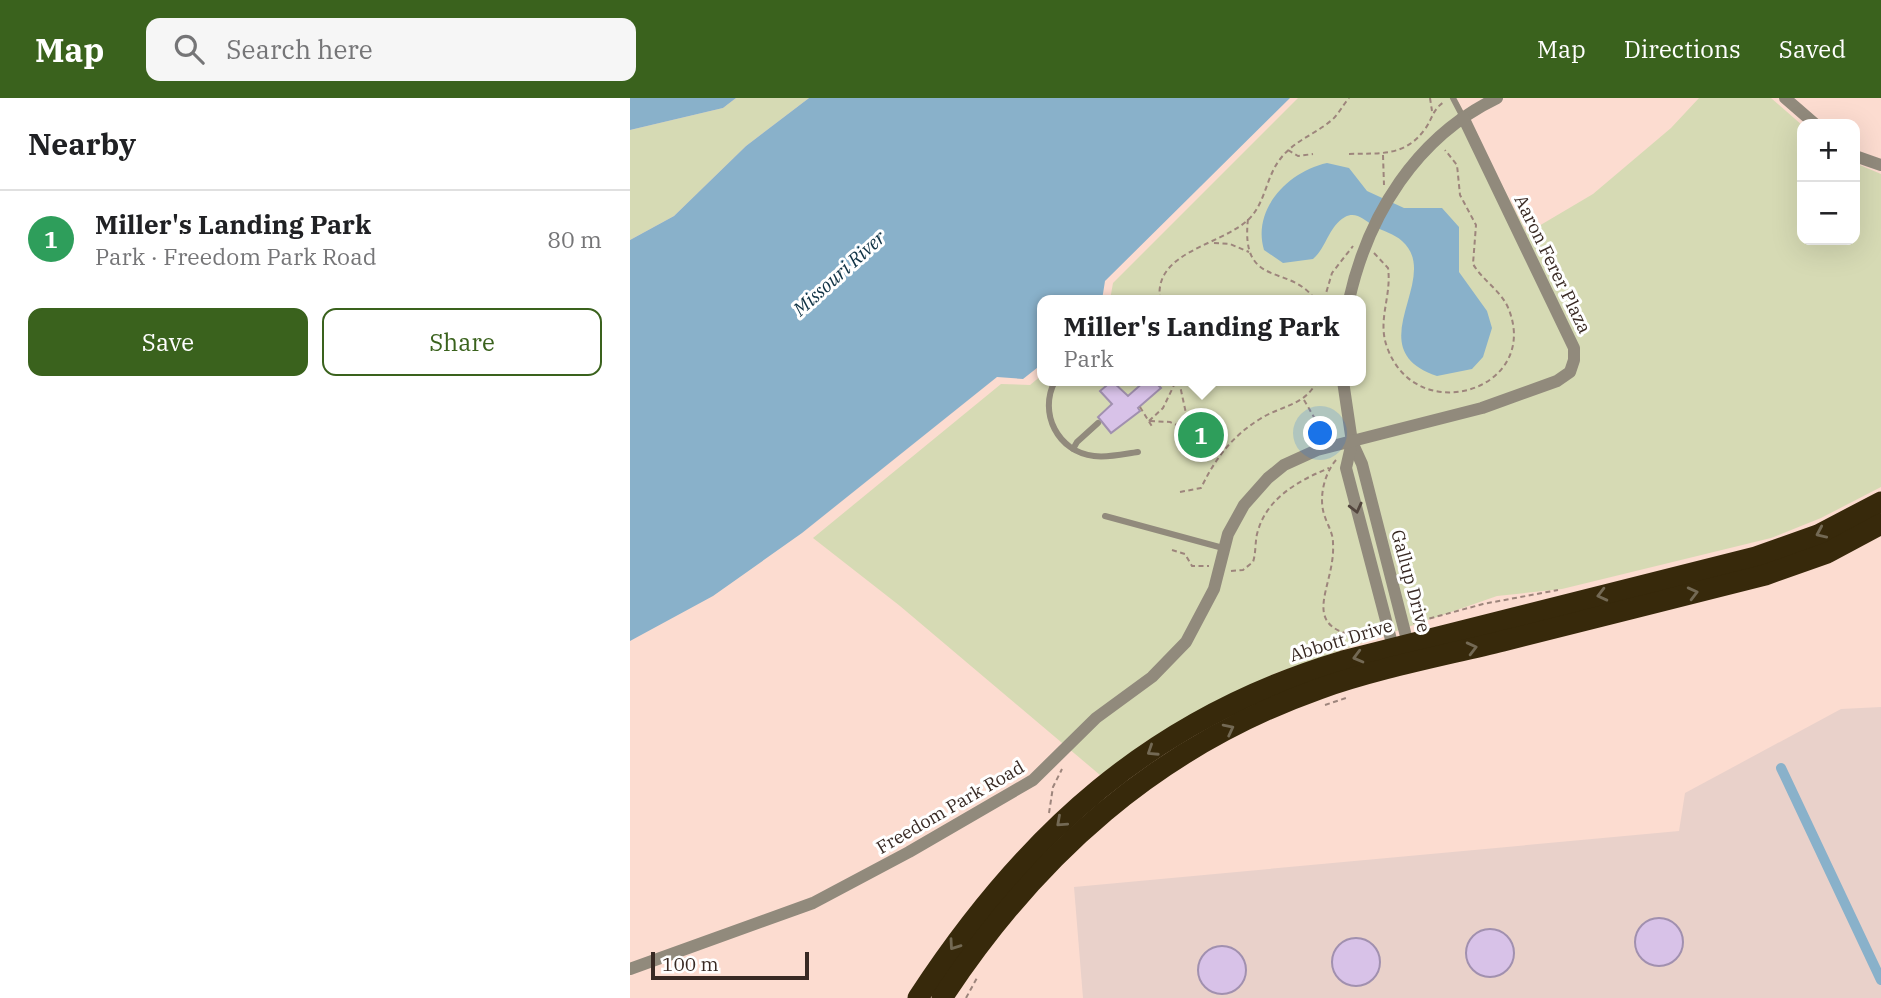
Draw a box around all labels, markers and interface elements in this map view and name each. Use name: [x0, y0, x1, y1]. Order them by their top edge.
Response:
search box: [146, 18, 636, 81]
text: Map: [35, 28, 104, 71]
icon: search: [170, 30, 208, 68]
text: Search here: [226, 32, 373, 66]
text: Map: [1537, 33, 1586, 65]
text: Directions: [1624, 33, 1741, 65]
text: Saved: [1779, 33, 1846, 65]
map controls: [1797, 119, 1860, 245]
button: +: [1797, 119, 1860, 182]
text: Nearby: [28, 124, 136, 163]
button: −: [1797, 182, 1860, 245]
street label: Aaron Ferer Plaza: [1509, 191, 1597, 337]
text: Miller's Landing Park: [95, 207, 371, 241]
text: 1: [44, 224, 58, 254]
text: 80 m: [547, 224, 602, 254]
water label: Missouri River: [787, 225, 891, 321]
text: Park · Freedom Park Road: [95, 241, 377, 271]
popup: [1037, 295, 1366, 386]
button: Save: [28, 308, 308, 376]
button: Share: [322, 308, 602, 376]
text: Miller's Landing Park: [1063, 309, 1340, 343]
text: Park: [1063, 343, 1114, 373]
pin: 1: [1178, 409, 1224, 461]
your location: [1303, 416, 1337, 450]
one-way arrow: [1348, 502, 1362, 514]
one-way arrow: [1815, 525, 1828, 539]
street label: Gallup Drive: [1386, 527, 1436, 635]
one-way arrow: [1596, 587, 1608, 601]
one-way arrow: [1687, 587, 1699, 601]
street label: Abbott Drive: [1287, 613, 1395, 667]
one-way arrow: [1466, 642, 1478, 656]
one-way arrow: [1352, 649, 1364, 663]
one-way arrow: [1221, 723, 1234, 737]
one-way arrow: [1147, 743, 1160, 755]
street label: Freedom Park Road: [872, 755, 1028, 859]
one-way arrow: [1056, 813, 1069, 826]
one-way arrow: [950, 937, 962, 950]
scale bar: [651, 949, 808, 981]
text: 100 m: [662, 952, 719, 976]

